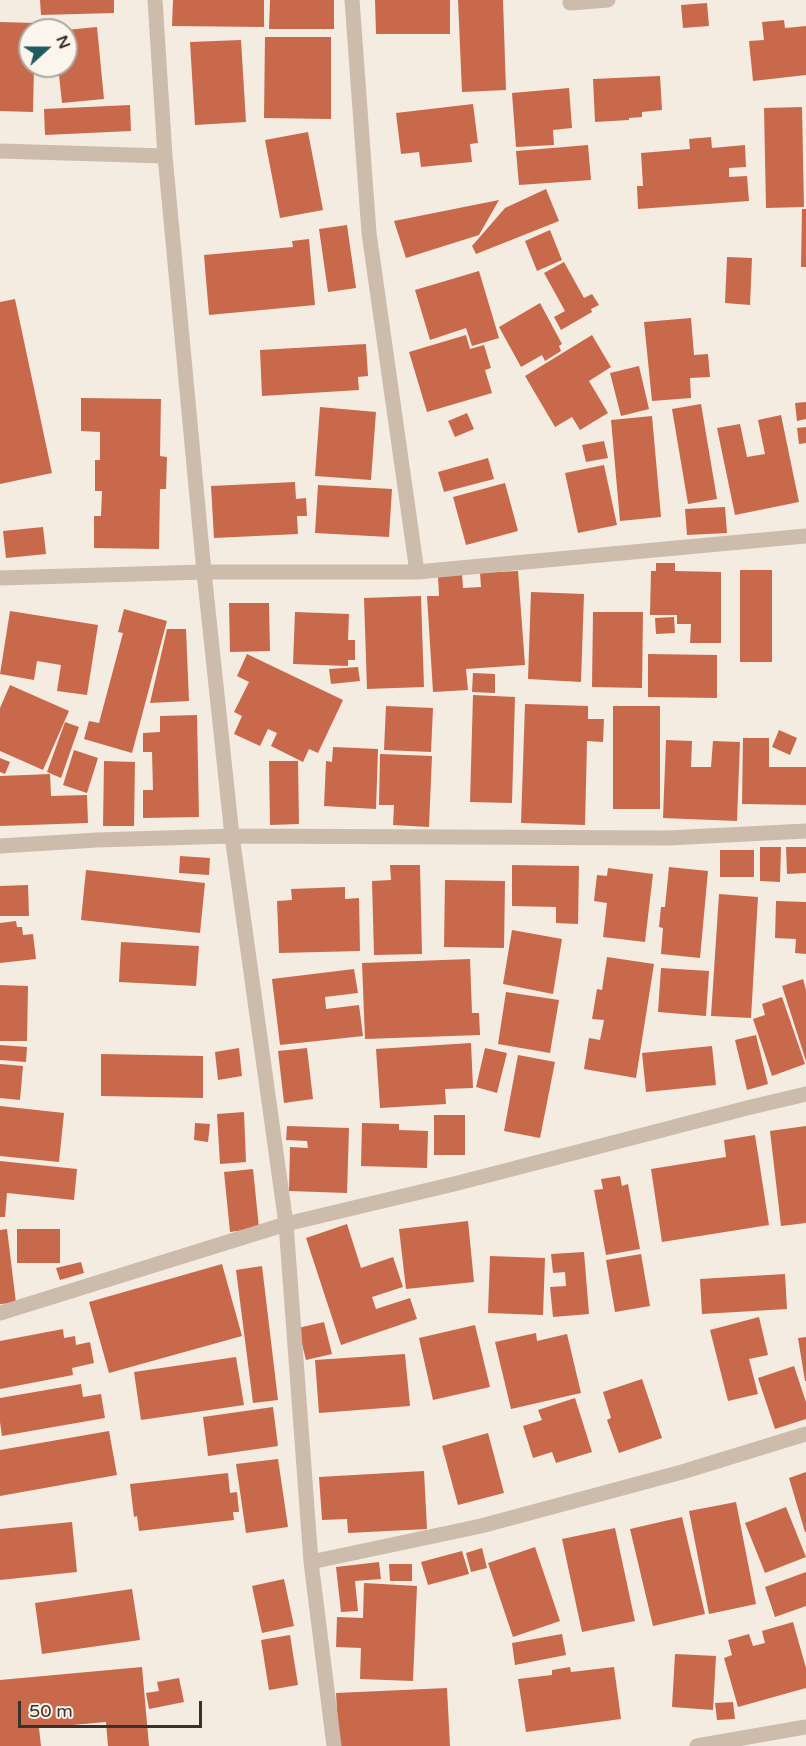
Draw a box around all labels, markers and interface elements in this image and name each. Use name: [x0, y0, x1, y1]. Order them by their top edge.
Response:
north arrow: [18, 18, 78, 78]
text: N: [51, 33, 75, 52]
scale bar: [21, 1689, 206, 1727]
text: 50 m: [29, 1700, 73, 1722]

